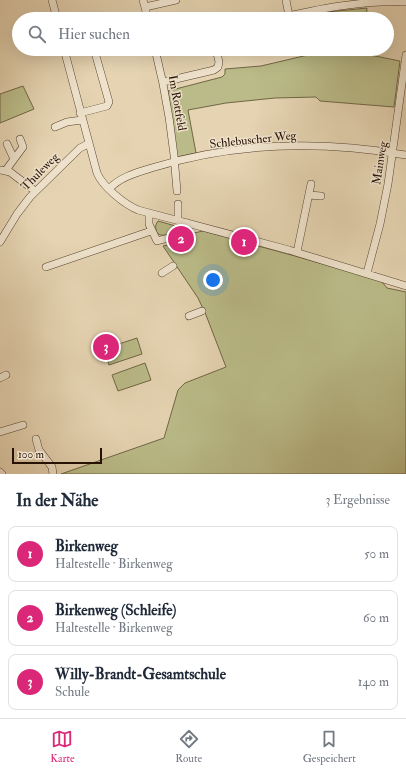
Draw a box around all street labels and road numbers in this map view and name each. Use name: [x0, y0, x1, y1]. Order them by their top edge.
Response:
street label: Im Rottfeld: [165, 74, 189, 132]
street label: Schlebuscher Weg: [209, 128, 298, 152]
street label: Mainweg: [369, 139, 391, 186]
street label: Thuleweg: [18, 149, 63, 194]

